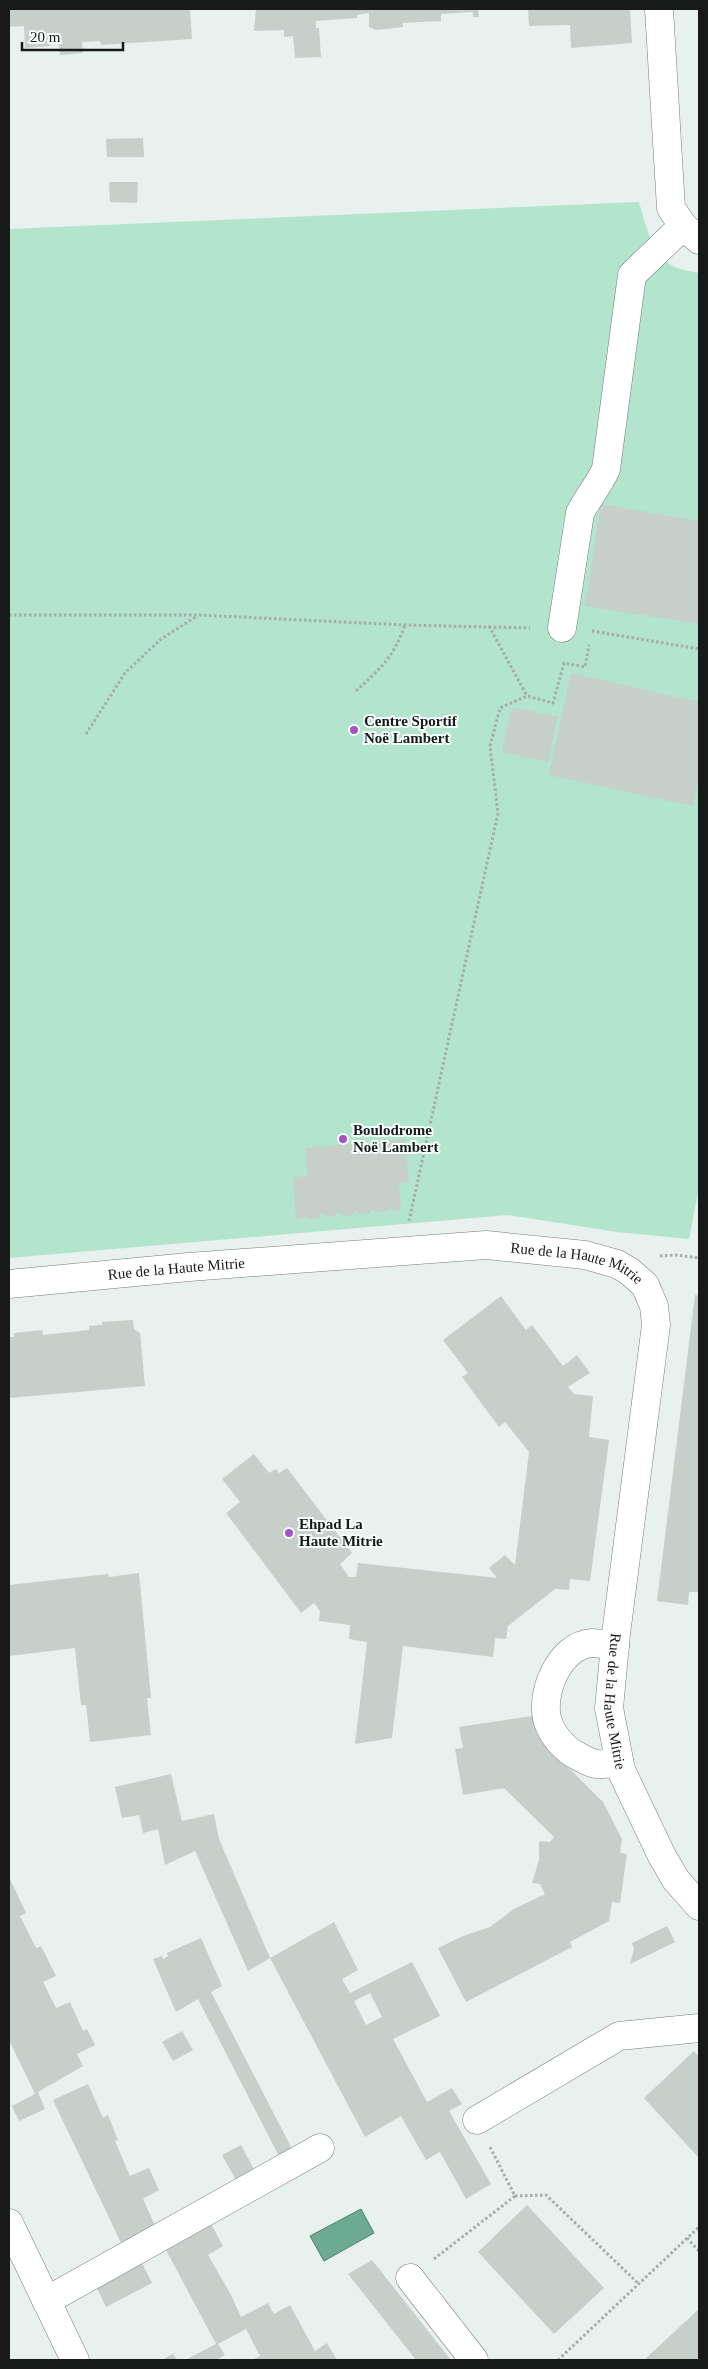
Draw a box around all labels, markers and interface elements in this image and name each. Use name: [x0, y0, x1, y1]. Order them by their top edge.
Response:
scale bar: [22, 20, 124, 52]
text: 20 m: [30, 29, 61, 45]
place label: Centre Sportif Noë Lambert: [364, 713, 458, 746]
marker: Centre Sportif Noë Lambert: [348, 724, 360, 736]
place label: Boulodrome Noë Lambert: [353, 1122, 438, 1155]
marker: Boulodrome Noë Lambert: [337, 1133, 349, 1145]
street label: Rue de la Haute Mitrie: [510, 1240, 646, 1287]
street label: Rue de la Haute Mitrie: [107, 1255, 246, 1283]
place label: Ehpad La Haute Mitrie: [299, 1516, 383, 1549]
marker: Ehpad La Haute Mitrie: [283, 1527, 295, 1539]
street label: Rue de la Haute Mitrie: [601, 1632, 629, 1771]

